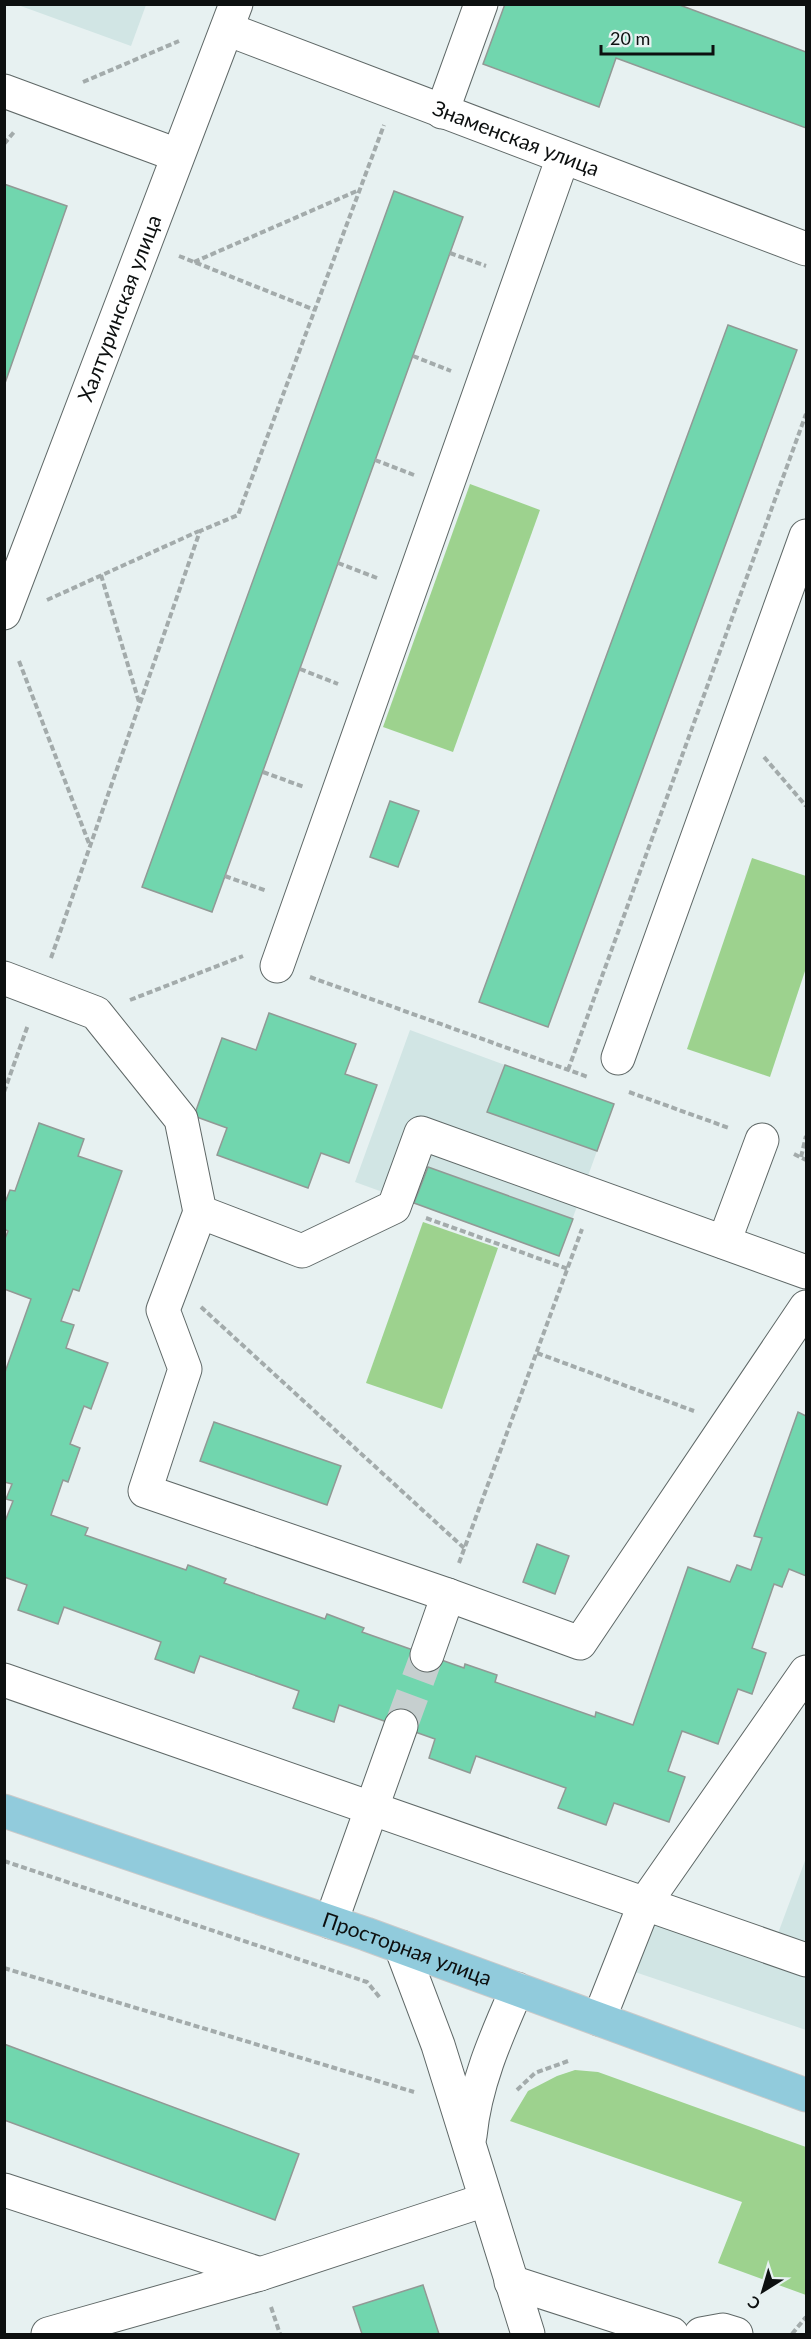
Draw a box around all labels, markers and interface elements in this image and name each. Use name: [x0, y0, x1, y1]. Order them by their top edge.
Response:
scale bar: [601, 18, 714, 56]
text: 20 m: [610, 27, 650, 49]
street label: Знаменская улица: [430, 94, 603, 180]
street label: Халтуринская улица: [72, 211, 166, 405]
street label: Просторная улица: [319, 1906, 496, 1990]
north arrow: [733, 2261, 793, 2321]
text: С: [743, 2292, 764, 2314]

